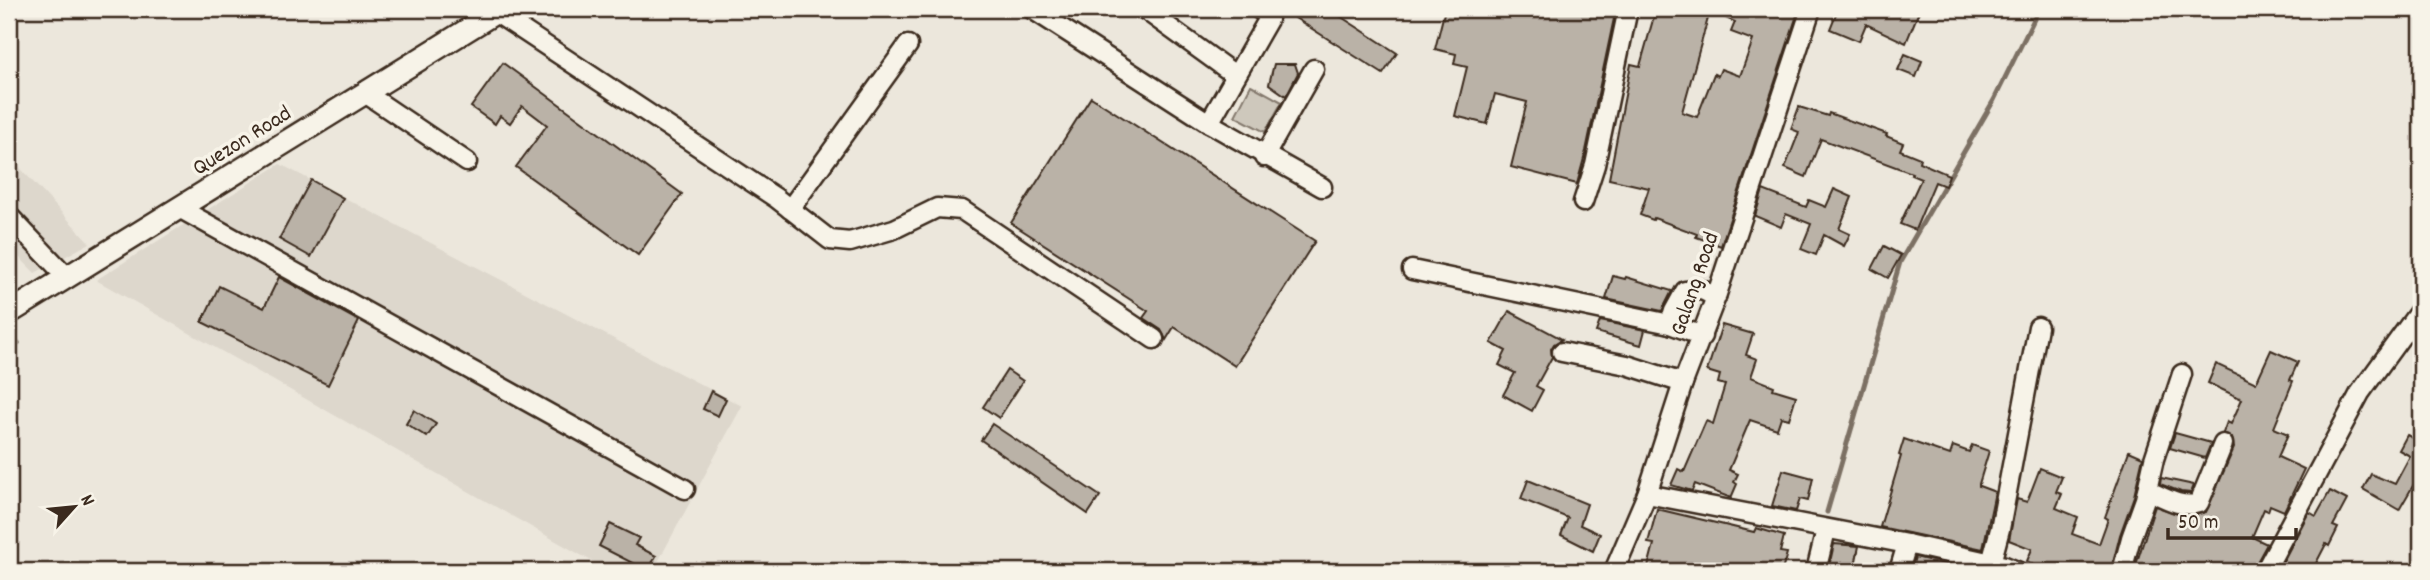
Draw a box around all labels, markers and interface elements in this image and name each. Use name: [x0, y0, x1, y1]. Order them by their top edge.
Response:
street label: Quezon Road: [187, 98, 299, 185]
street label: Galang Road: [1663, 228, 1729, 340]
north arrow: [38, 472, 108, 542]
text: N: [72, 491, 100, 511]
scale bar: [2168, 496, 2295, 540]
text: 50 m: [2178, 509, 2218, 539]

